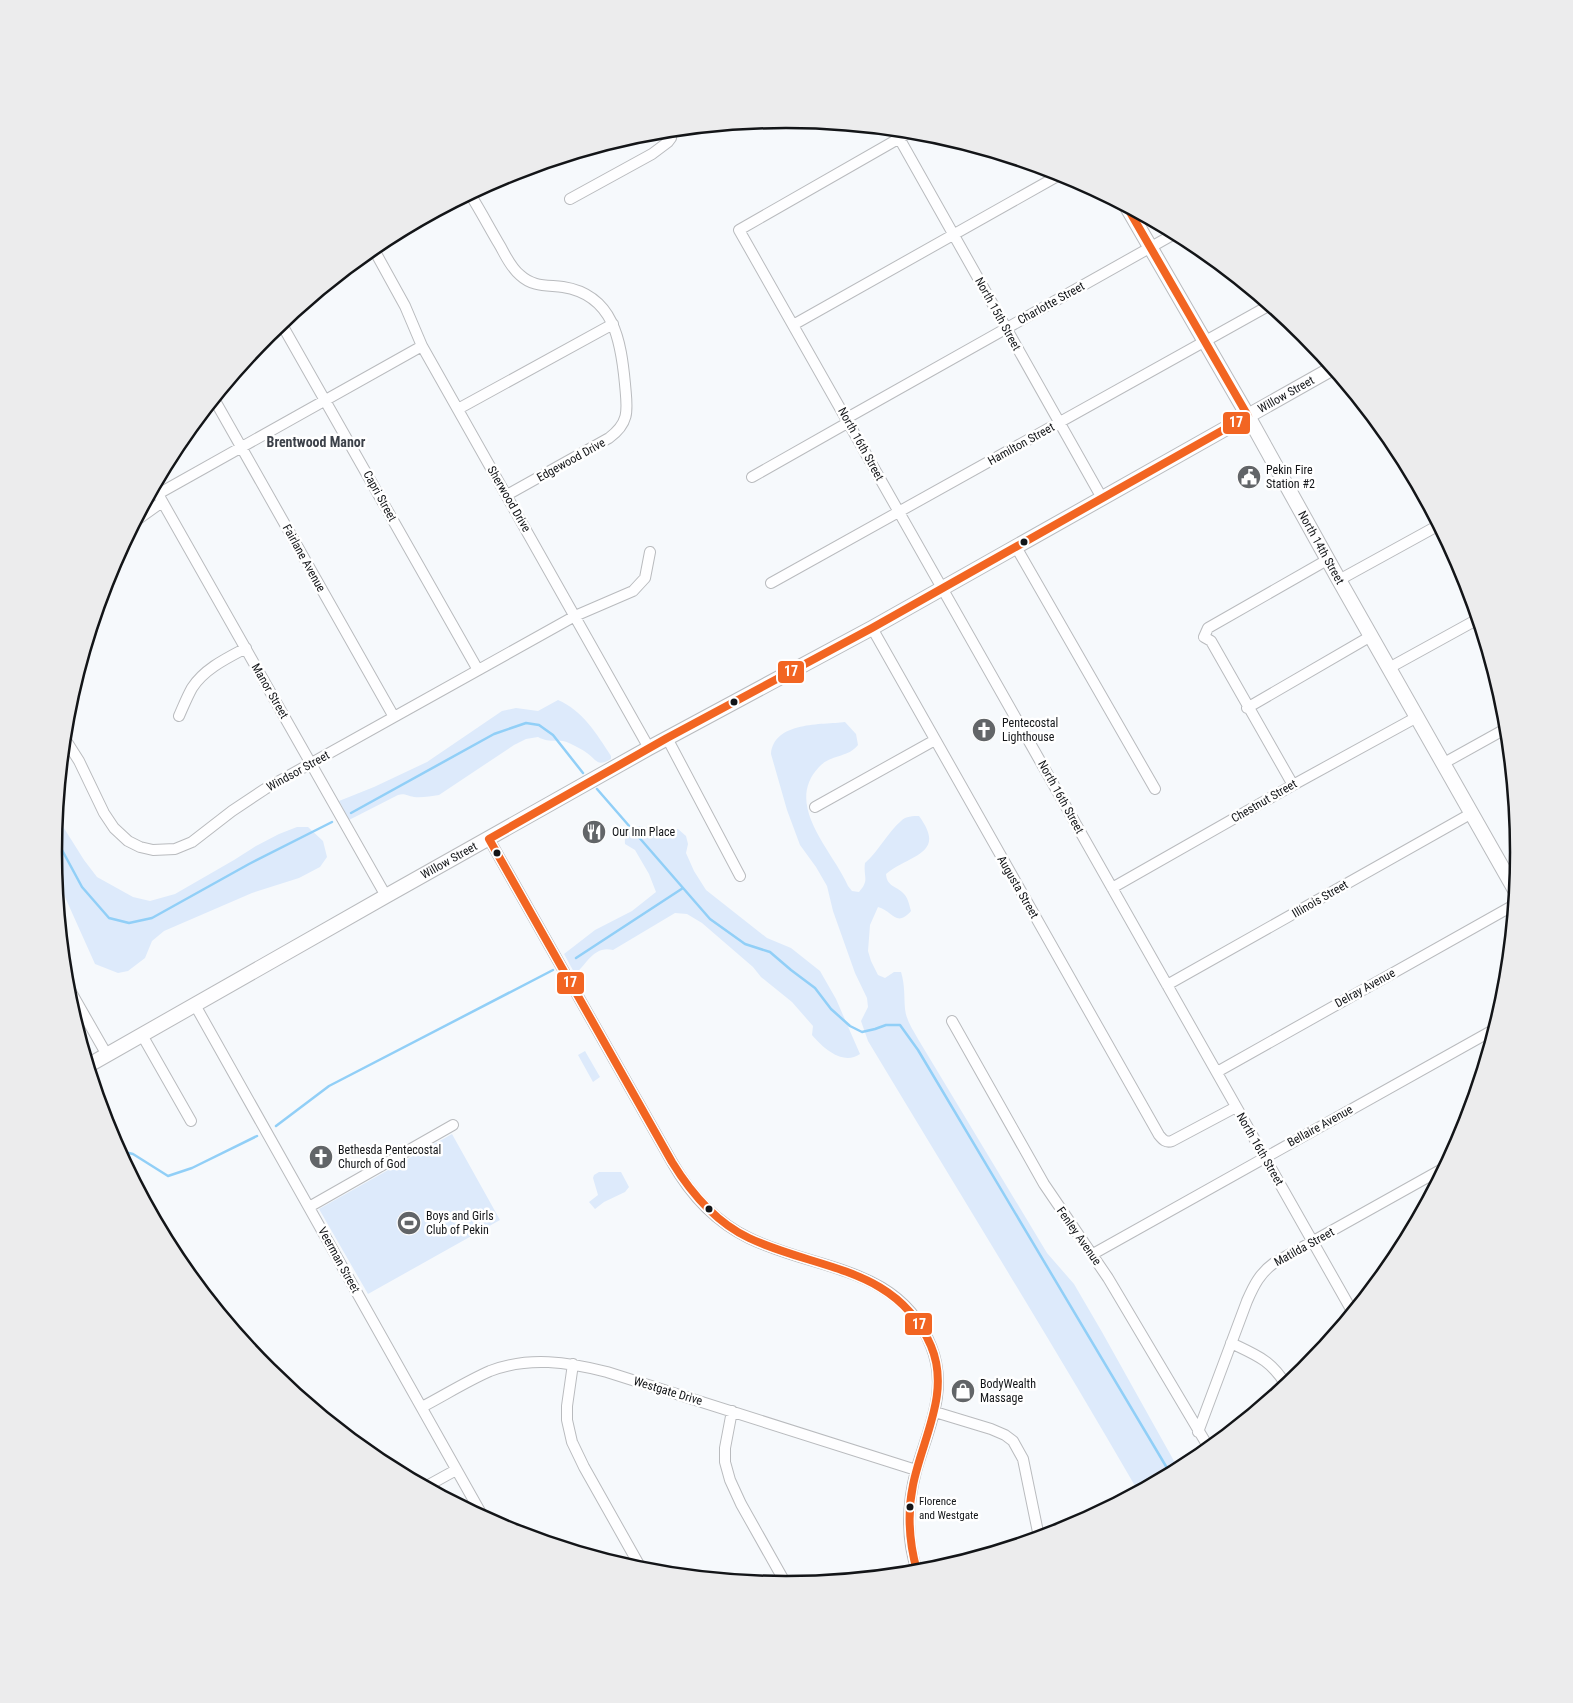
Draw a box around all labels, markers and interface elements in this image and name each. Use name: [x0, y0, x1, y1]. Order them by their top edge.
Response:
street label: North 15th Street: [972, 275, 1024, 353]
street label: Charlotte Street: [1015, 279, 1087, 327]
street label: Willow Street: [1255, 373, 1317, 416]
street label: North 16th Street: [835, 405, 887, 483]
line badge: 17: [1222, 411, 1251, 435]
text: 17: [1229, 414, 1243, 430]
street label: Hamilton Street: [985, 420, 1057, 468]
district label: Brentwood Manor: [267, 434, 366, 450]
street label: Edgewood Drive: [534, 435, 608, 485]
street label: Sherwood Drive: [484, 463, 534, 535]
place label: Pekin Fire Station #2: [1266, 463, 1315, 491]
public building icon: Pekin Fire Station #2: [1236, 464, 1262, 490]
street label: Capri Street: [360, 468, 400, 524]
street label: North 14th Street: [1295, 508, 1347, 587]
street label: Fairlane Avenue: [280, 522, 328, 595]
unlabelled marker: [1019, 537, 1029, 547]
line badge: 17: [777, 660, 805, 684]
street label: Manor Street: [249, 661, 292, 721]
text: 17: [784, 663, 798, 679]
unlabelled marker: [729, 697, 739, 707]
place label: Pentecostal Lighthouse: [1002, 716, 1058, 744]
church icon: Pentecostal Lighthouse: [971, 717, 997, 743]
street label: Windsor Street: [264, 748, 332, 794]
street label: North 16th Street: [1035, 758, 1087, 836]
street label: Chestnut Street: [1229, 776, 1300, 825]
restaurant icon: Our Inn Place: [581, 819, 607, 845]
place label: Our Inn Place: [612, 825, 675, 839]
street label: Willow Street: [418, 839, 480, 882]
unlabelled marker: [492, 848, 502, 858]
street label: Augusta Street: [994, 853, 1042, 921]
street label: Illinois Street: [1290, 877, 1351, 921]
street label: Delray Avenue: [1332, 966, 1398, 1010]
line badge: 17: [556, 971, 585, 995]
text: 17: [563, 974, 577, 990]
street label: Bellaire Avenue: [1285, 1102, 1355, 1150]
street label: North 16th Street: [1234, 1110, 1287, 1188]
place label: Bethesda Pentecostal Church of God: [338, 1143, 441, 1171]
church icon: Bethesda Pentecostal Church of God: [308, 1144, 334, 1170]
unlabelled marker: [704, 1204, 714, 1214]
street label: Fenley Avenue: [1054, 1204, 1104, 1268]
place label: Boys and Girls Club of Pekin: [426, 1209, 494, 1237]
sports icon: Boys and Girls Club of Pekin: [396, 1210, 422, 1236]
street label: Veerman Street: [315, 1225, 363, 1296]
street label: Matilda Street: [1272, 1225, 1337, 1269]
line badge: 17: [904, 1312, 933, 1336]
text: 17: [912, 1316, 926, 1332]
street label: Westgate Drive: [632, 1374, 704, 1408]
place label: BodyWealth Massage: [980, 1377, 1036, 1405]
shop icon: BodyWealth Massage: [950, 1378, 976, 1404]
place label: Florence and Westgate: [919, 1495, 978, 1522]
marker: Florence and Westgate: [905, 1502, 915, 1512]

